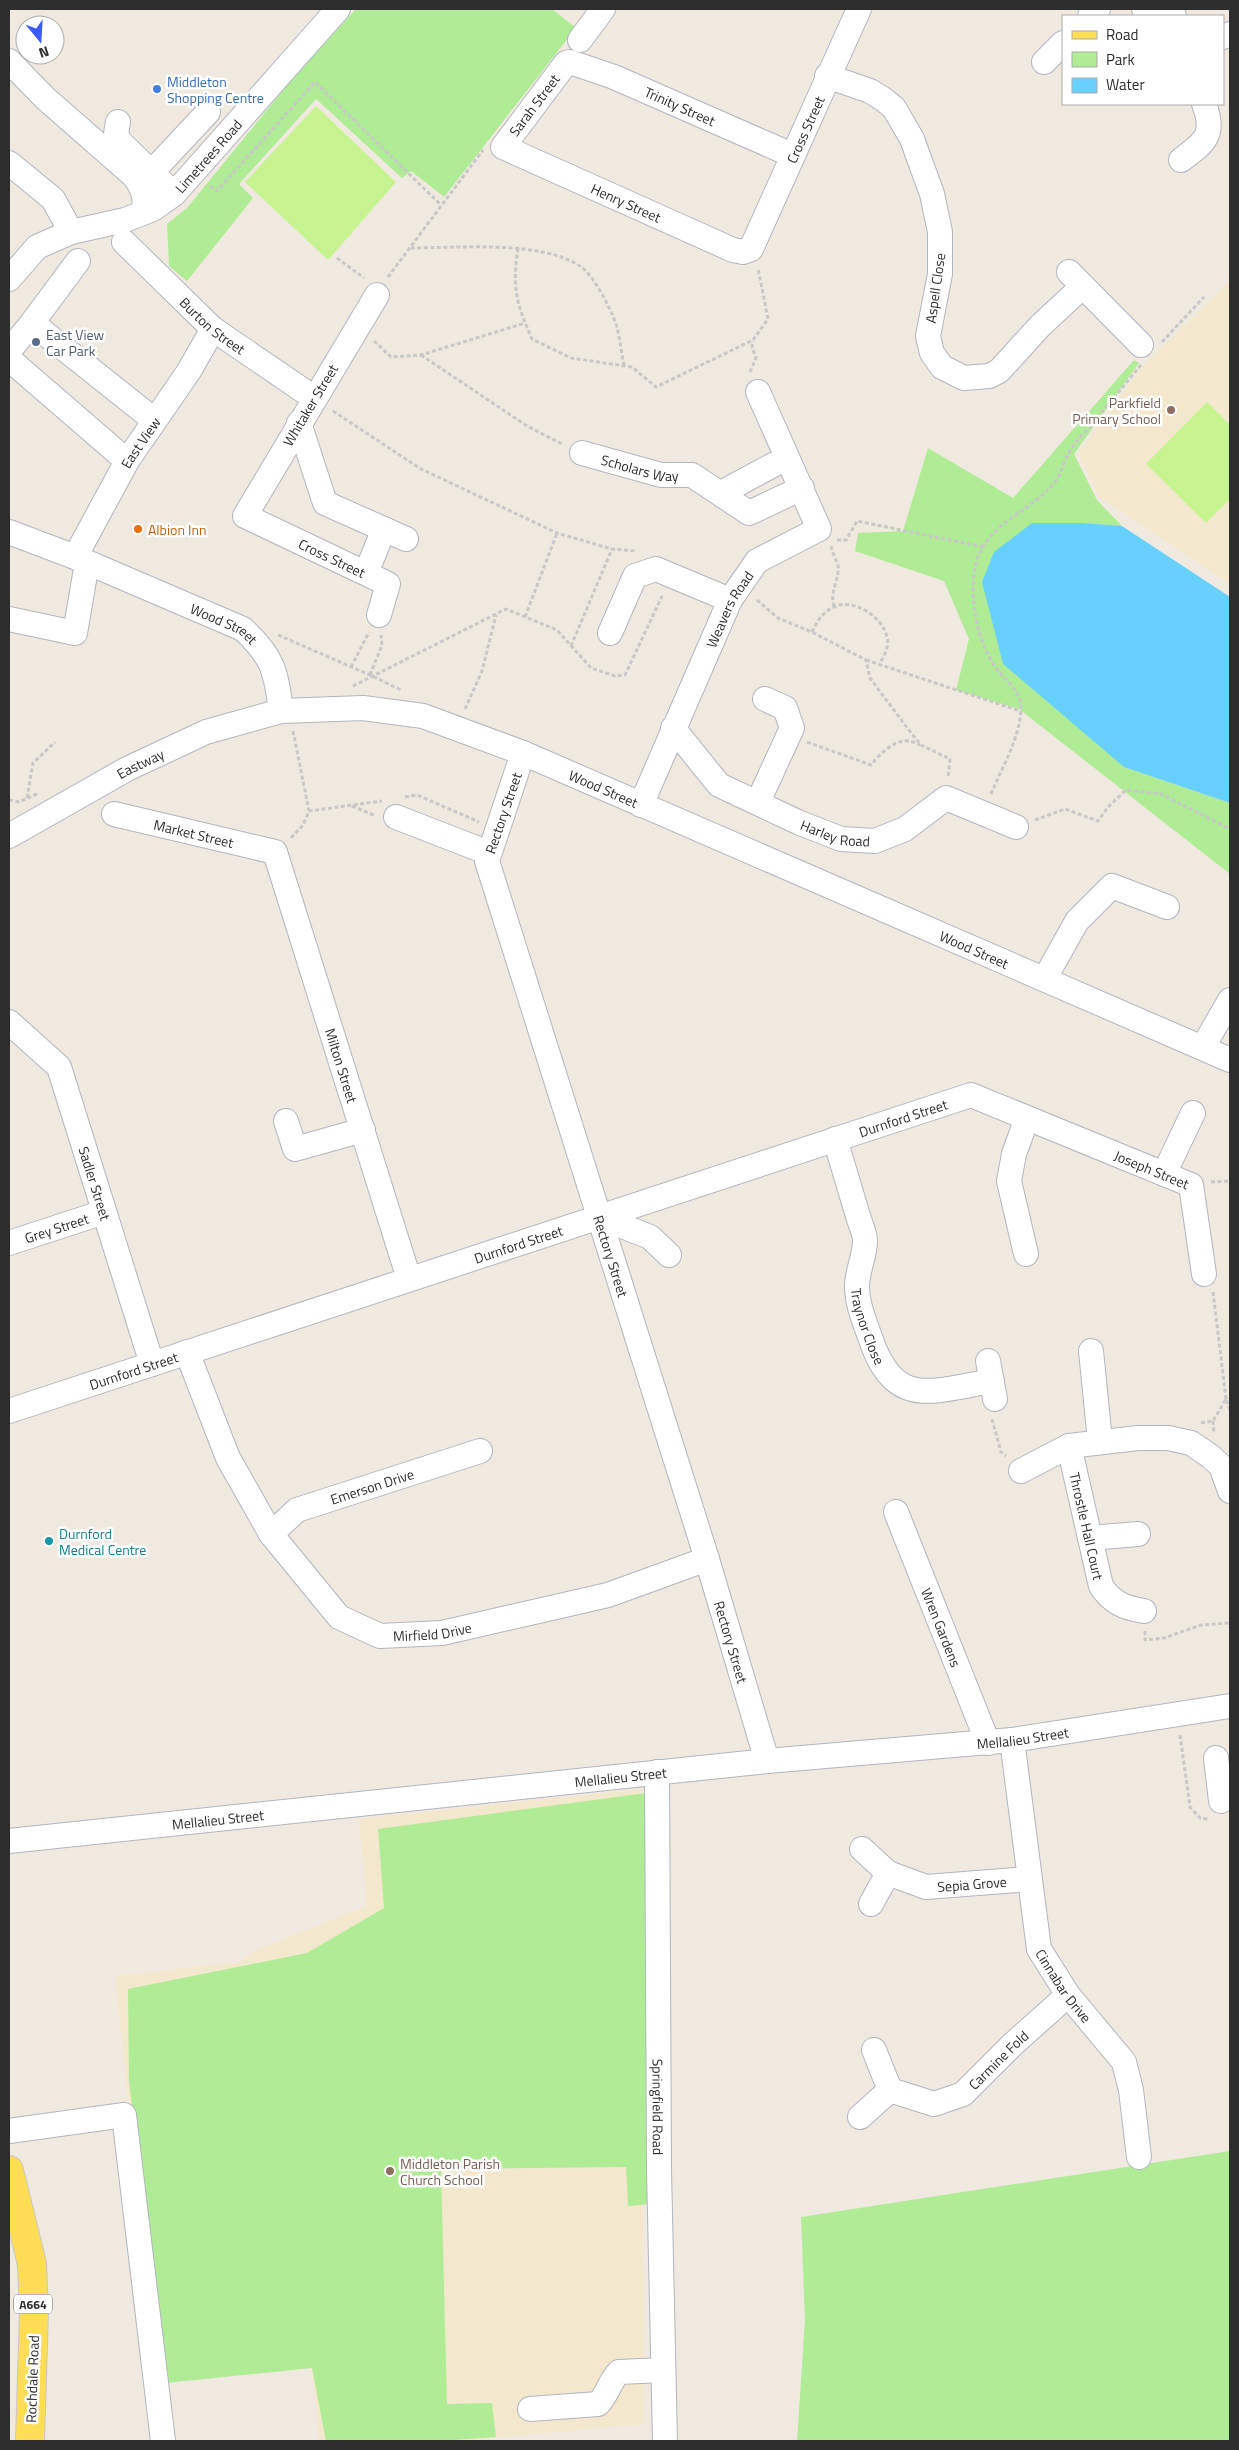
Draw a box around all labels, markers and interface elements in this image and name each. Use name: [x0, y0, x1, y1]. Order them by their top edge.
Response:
north arrow: [15, 15, 65, 65]
legend: [1062, 15, 1224, 105]
text: Road: [1106, 23, 1138, 46]
text: N: [36, 41, 52, 64]
text: Park: [1106, 48, 1135, 71]
street label: Sarah Street: [504, 69, 564, 141]
place label: Middleton Shopping Centre: [167, 71, 264, 108]
text: Water: [1106, 73, 1145, 96]
street label: Trinity Street: [641, 81, 719, 131]
marker: Middleton Shopping Centre: [151, 83, 163, 95]
street label: Cross Street: [781, 92, 829, 166]
street label: Limetrees Road: [169, 114, 246, 197]
street label: Henry Street: [588, 177, 665, 227]
street label: Aspell Close: [920, 252, 950, 324]
street label: Burton Street: [175, 292, 250, 359]
place label: East View Car Park: [46, 324, 104, 361]
marker: East View Car Park: [30, 336, 42, 348]
street label: Whitaker Street: [277, 360, 343, 450]
place label: Parkfield Primary School: [1072, 392, 1161, 429]
marker: Parkfield Primary School: [1165, 404, 1177, 416]
street label: East View: [115, 412, 165, 472]
street label: Scholars Way: [599, 448, 679, 486]
place label: Albion Inn: [148, 519, 206, 540]
marker: Albion Inn: [132, 523, 144, 535]
street label: Cross Street: [295, 533, 369, 582]
street label: Weavers Road: [700, 566, 758, 651]
street label: Wood Street: [187, 597, 263, 649]
street label: Eastway: [112, 743, 168, 784]
street label: Wood Street: [566, 764, 642, 812]
street label: Rectory Street: [479, 769, 527, 856]
street label: Market Street: [152, 813, 236, 852]
street label: Harley Road: [798, 814, 871, 851]
street label: Wood Street: [936, 925, 1012, 973]
street label: Milton Street: [320, 1025, 364, 1105]
street label: Durnford Street: [856, 1093, 950, 1142]
street label: Sadler Street: [74, 1144, 117, 1223]
street label: Joseph Street: [1111, 1144, 1193, 1194]
street label: Grey Street: [22, 1207, 91, 1248]
street label: Rectory Street: [589, 1212, 634, 1300]
street label: Durnford Street: [471, 1219, 565, 1268]
street label: Traynor Close: [846, 1287, 891, 1368]
street label: Durnford Street: [86, 1346, 181, 1394]
street label: Emerson Drive: [327, 1463, 416, 1509]
street label: Throstle Hall Court: [1065, 1470, 1110, 1582]
place label: Durnford Medical Centre: [59, 1523, 146, 1560]
marker: Durnford Medical Centre: [43, 1535, 55, 1547]
street label: Wren Gardens: [917, 1585, 967, 1670]
street label: Rectory Street: [709, 1598, 754, 1685]
street label: Mirfield Drive: [393, 1616, 474, 1646]
street label: Mellalieu Street: [976, 1721, 1070, 1753]
street label: Mellalieu Street: [574, 1761, 668, 1792]
street label: Mellalieu Street: [171, 1804, 265, 1834]
street label: Sepia Grove: [936, 1870, 1007, 1897]
street label: Cinnabar Drive: [1031, 1945, 1097, 2027]
street label: Carmine Fold: [963, 2025, 1033, 2094]
street label: Springfield Road: [648, 2059, 669, 2155]
place label: Middleton Parish Church School: [400, 2153, 500, 2190]
marker: Middleton Parish Church School: [384, 2165, 396, 2177]
road number: A664: [14, 2294, 52, 2314]
street label: Rochdale Road: [20, 2335, 44, 2423]

